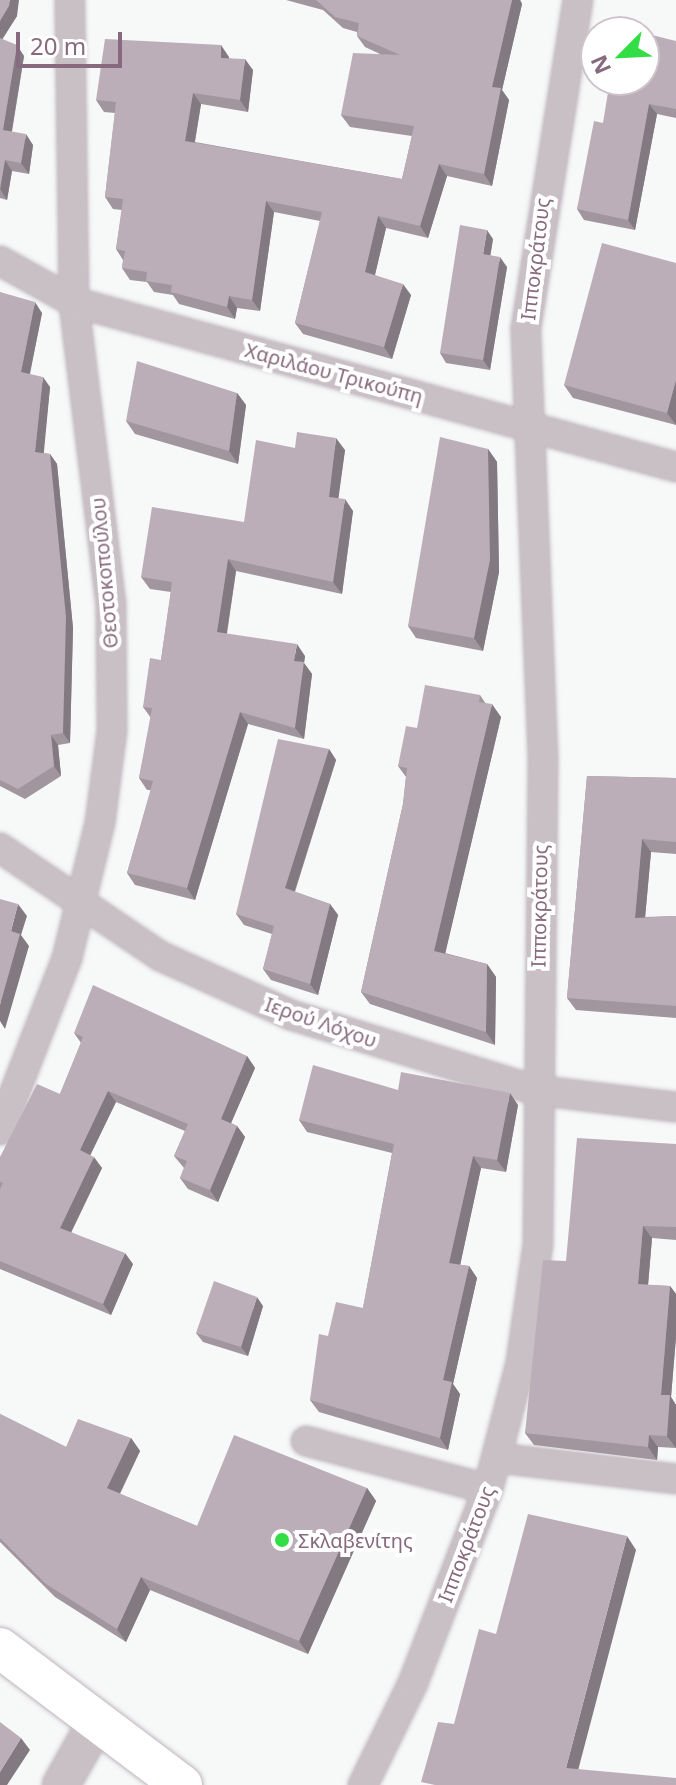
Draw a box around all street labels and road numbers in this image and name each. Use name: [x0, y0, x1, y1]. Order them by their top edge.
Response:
street label: Ιπποκράτους: [516, 197, 554, 321]
street label: Χαριλάου Τρικούπη: [242, 338, 426, 408]
street label: Θεοτοκοπούλου: [85, 497, 123, 649]
street label: Ιπποκράτους: [526, 844, 552, 968]
street label: Ιερού Λόχου: [262, 992, 380, 1052]
street label: Ιπποκράτους: [433, 1482, 499, 1606]

